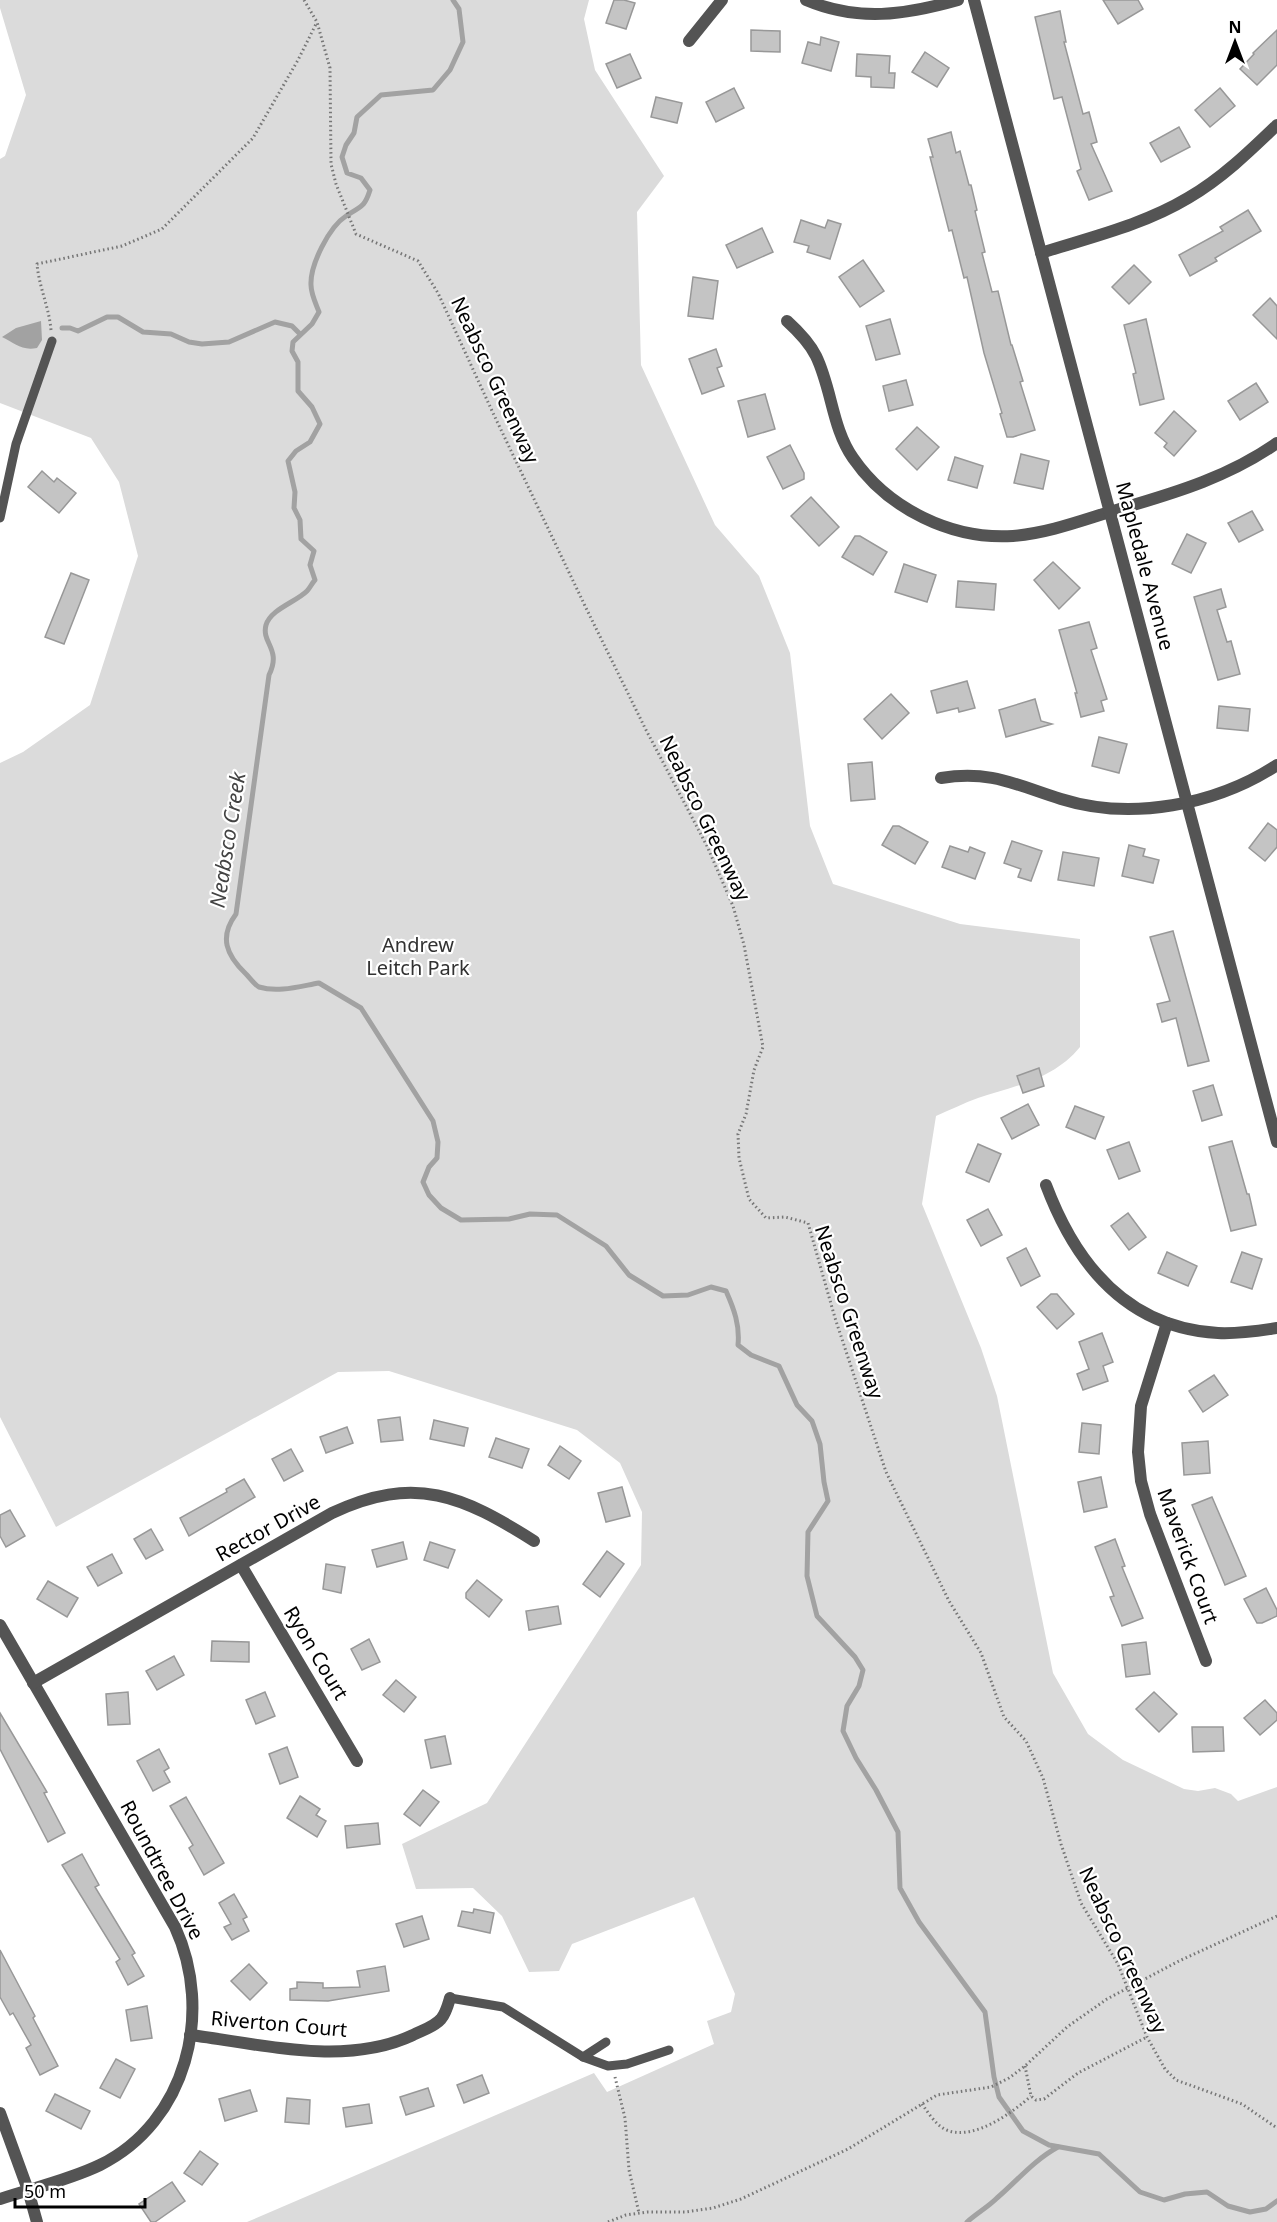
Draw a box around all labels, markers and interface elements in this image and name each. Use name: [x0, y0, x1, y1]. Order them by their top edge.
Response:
north arrow: [1205, 12, 1265, 72]
text: N: [1228, 16, 1242, 38]
street label: Neabsco Greenway: [445, 292, 546, 468]
street label: Mapledale Avenue: [1110, 479, 1181, 653]
street label: Neabsco Greenway: [654, 731, 758, 906]
water label: Neabsco Creek: [202, 768, 252, 910]
park label: Andrew Leitch Park: [366, 931, 470, 981]
street label: Neabsco Greenway: [809, 1222, 891, 1403]
street label: Maverick Court: [1151, 1484, 1225, 1627]
street label: Rector Drive: [211, 1488, 325, 1567]
street label: Ryon Court: [278, 1601, 355, 1705]
street label: Roundtree Drive: [114, 1795, 210, 1944]
street label: Neabsco Greenway: [1073, 1862, 1174, 2038]
street label: Riverton Court: [210, 2004, 348, 2043]
scale bar: [15, 2171, 146, 2209]
text: 50 m: [24, 2179, 66, 2203]

